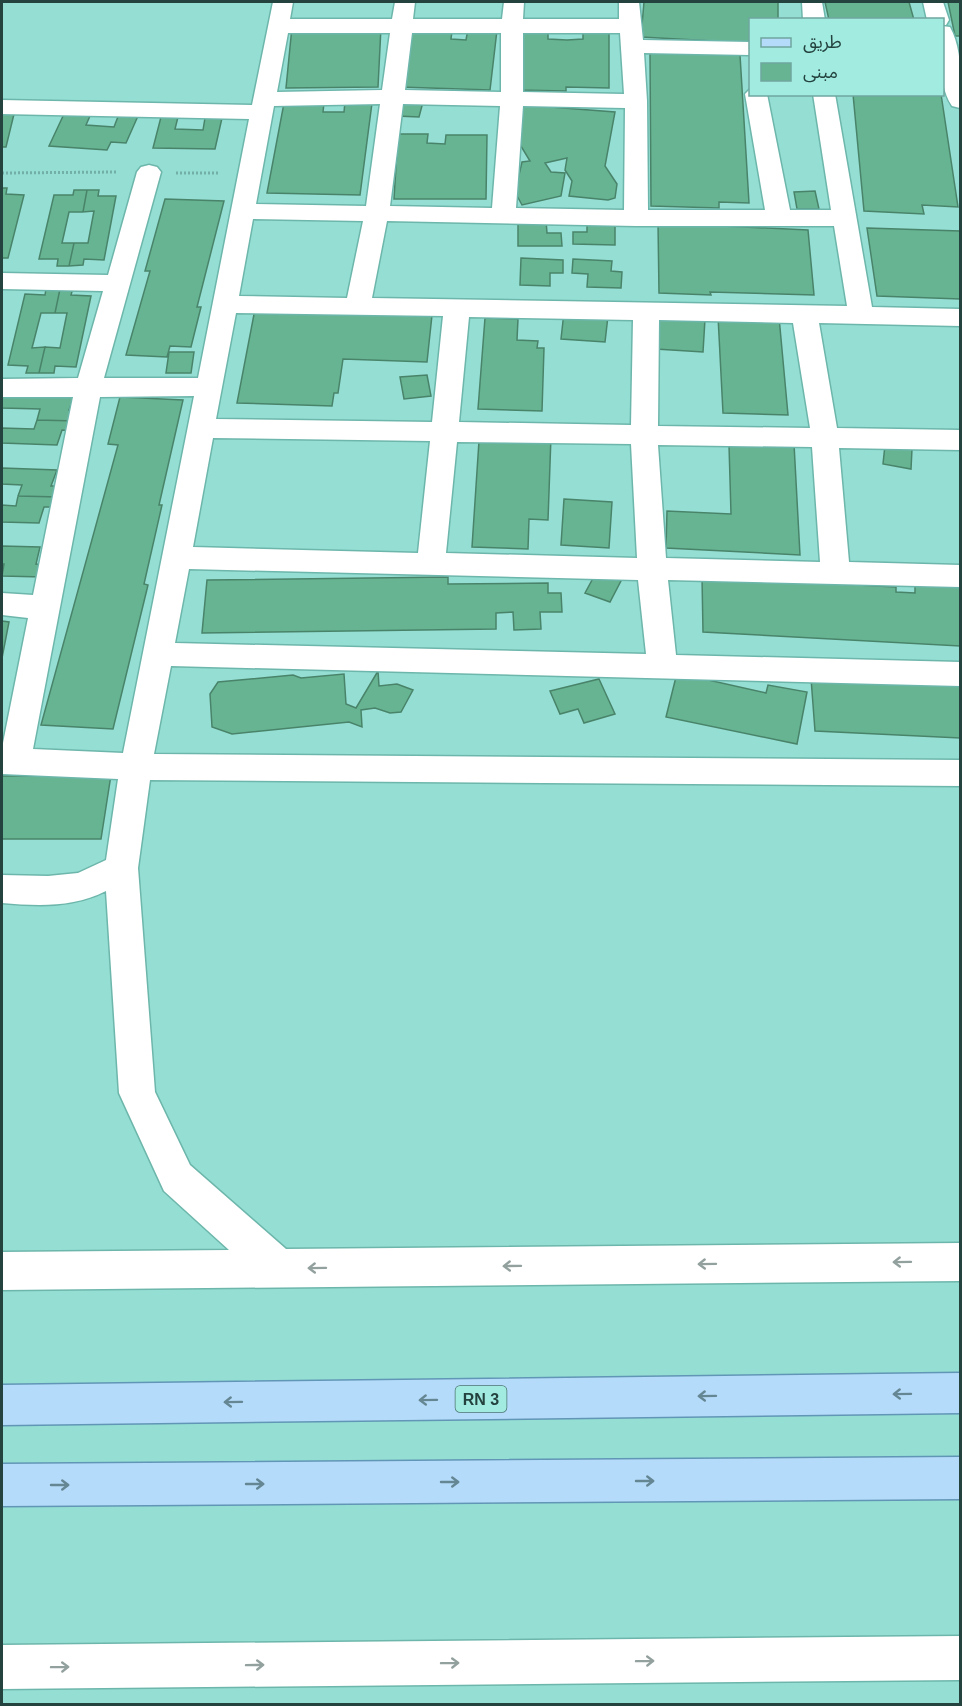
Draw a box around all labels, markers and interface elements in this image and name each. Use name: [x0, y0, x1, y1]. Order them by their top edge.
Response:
legend: [749, 18, 944, 96]
text: طريق: [803, 32, 842, 53]
text: مبنى: [803, 62, 838, 83]
one-way arrow: [893, 1257, 913, 1268]
one-way arrow: [698, 1258, 718, 1270]
one-way arrow: [503, 1260, 523, 1272]
one-way arrow: [308, 1262, 328, 1274]
road number: RN 3: [456, 1386, 506, 1412]
one-way arrow: [893, 1388, 913, 1400]
one-way arrow: [698, 1391, 718, 1402]
one-way arrow: [419, 1394, 439, 1406]
one-way arrow: [224, 1396, 244, 1408]
one-way arrow: [634, 1475, 654, 1487]
one-way arrow: [439, 1476, 459, 1488]
one-way arrow: [244, 1478, 264, 1490]
one-way arrow: [49, 1479, 69, 1491]
one-way arrow: [634, 1655, 654, 1667]
one-way arrow: [439, 1657, 459, 1669]
one-way arrow: [244, 1659, 264, 1671]
one-way arrow: [49, 1661, 69, 1673]

